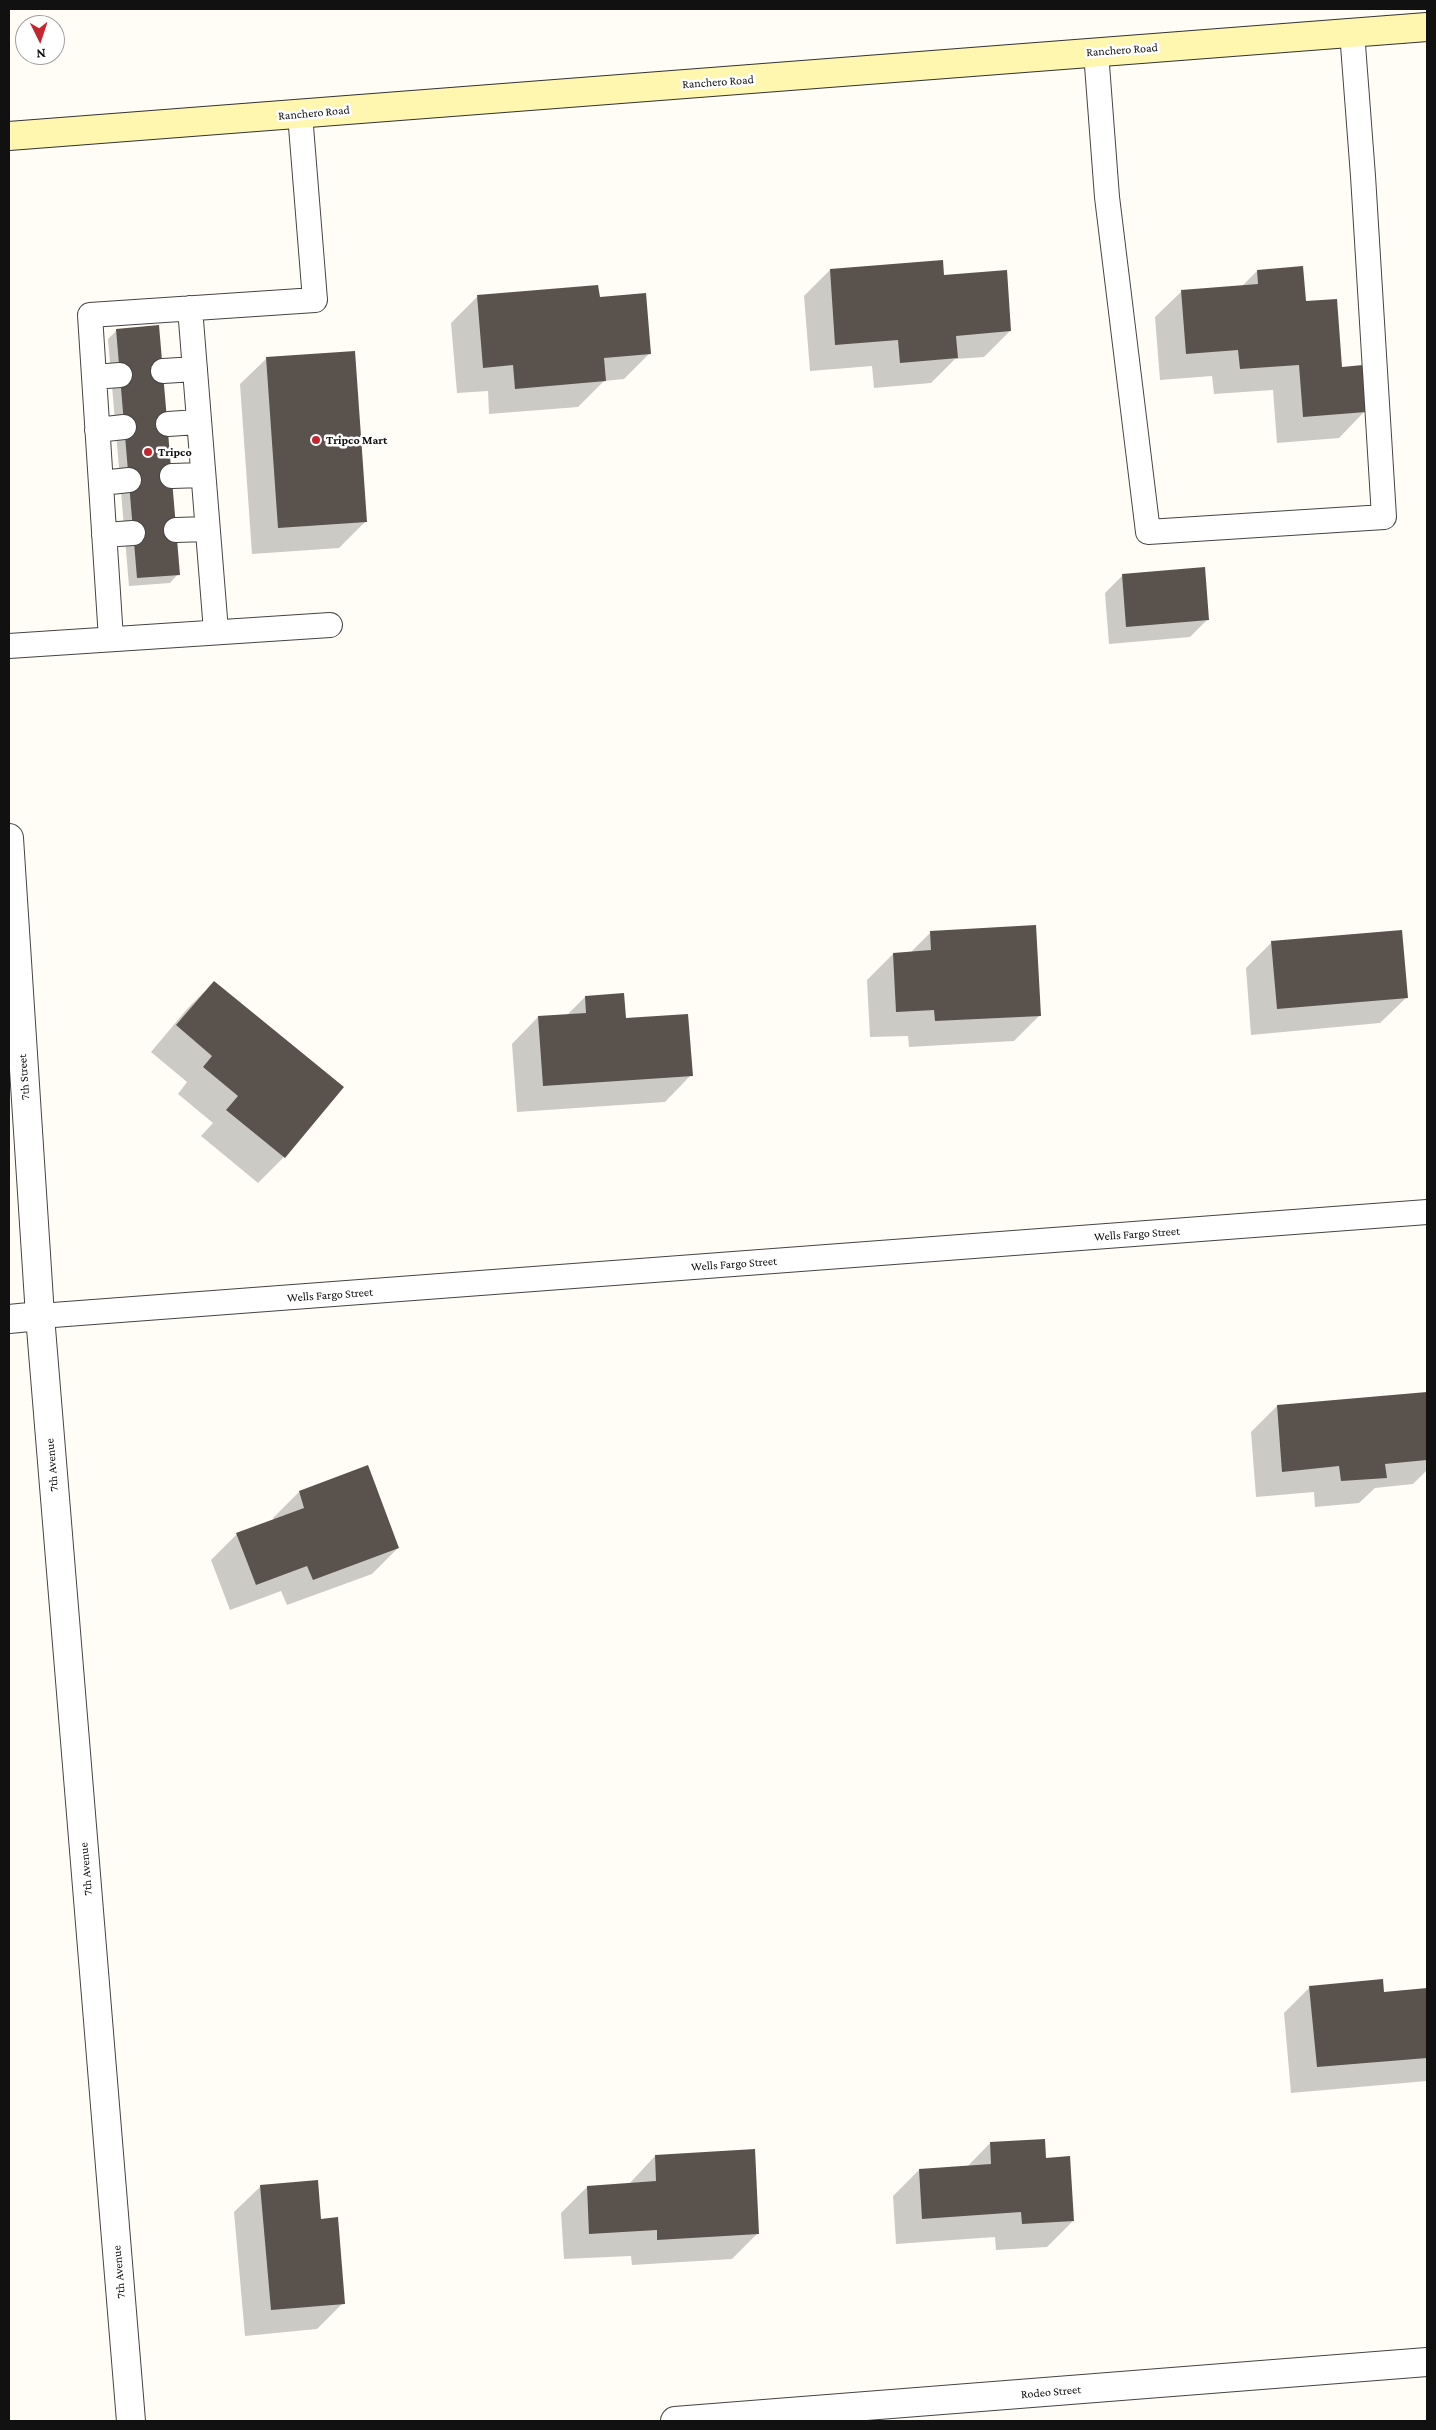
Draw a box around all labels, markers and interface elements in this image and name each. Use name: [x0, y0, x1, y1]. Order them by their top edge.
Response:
north arrow: [15, 15, 65, 65]
street label: Ranchero Road: [1086, 40, 1158, 60]
text: N: [36, 46, 46, 62]
street label: Ranchero Road: [682, 72, 754, 92]
street label: Ranchero Road: [278, 103, 350, 123]
place label: Tripco Mart: [326, 433, 387, 447]
marker: Tripco Mart: [310, 434, 322, 446]
place label: Tripco: [158, 445, 192, 459]
marker: Tripco: [142, 446, 154, 458]
street label: 7th Street: [15, 1053, 33, 1101]
street label: Wells Fargo Street: [1093, 1224, 1181, 1244]
street label: Wells Fargo Street: [690, 1254, 778, 1274]
street label: Wells Fargo Street: [286, 1285, 374, 1305]
street label: 7th Avenue: [42, 1438, 62, 1492]
street label: 7th Avenue: [76, 1842, 96, 1896]
street label: 7th Avenue: [109, 2245, 129, 2299]
street label: Rodeo Street: [1020, 2382, 1082, 2402]

